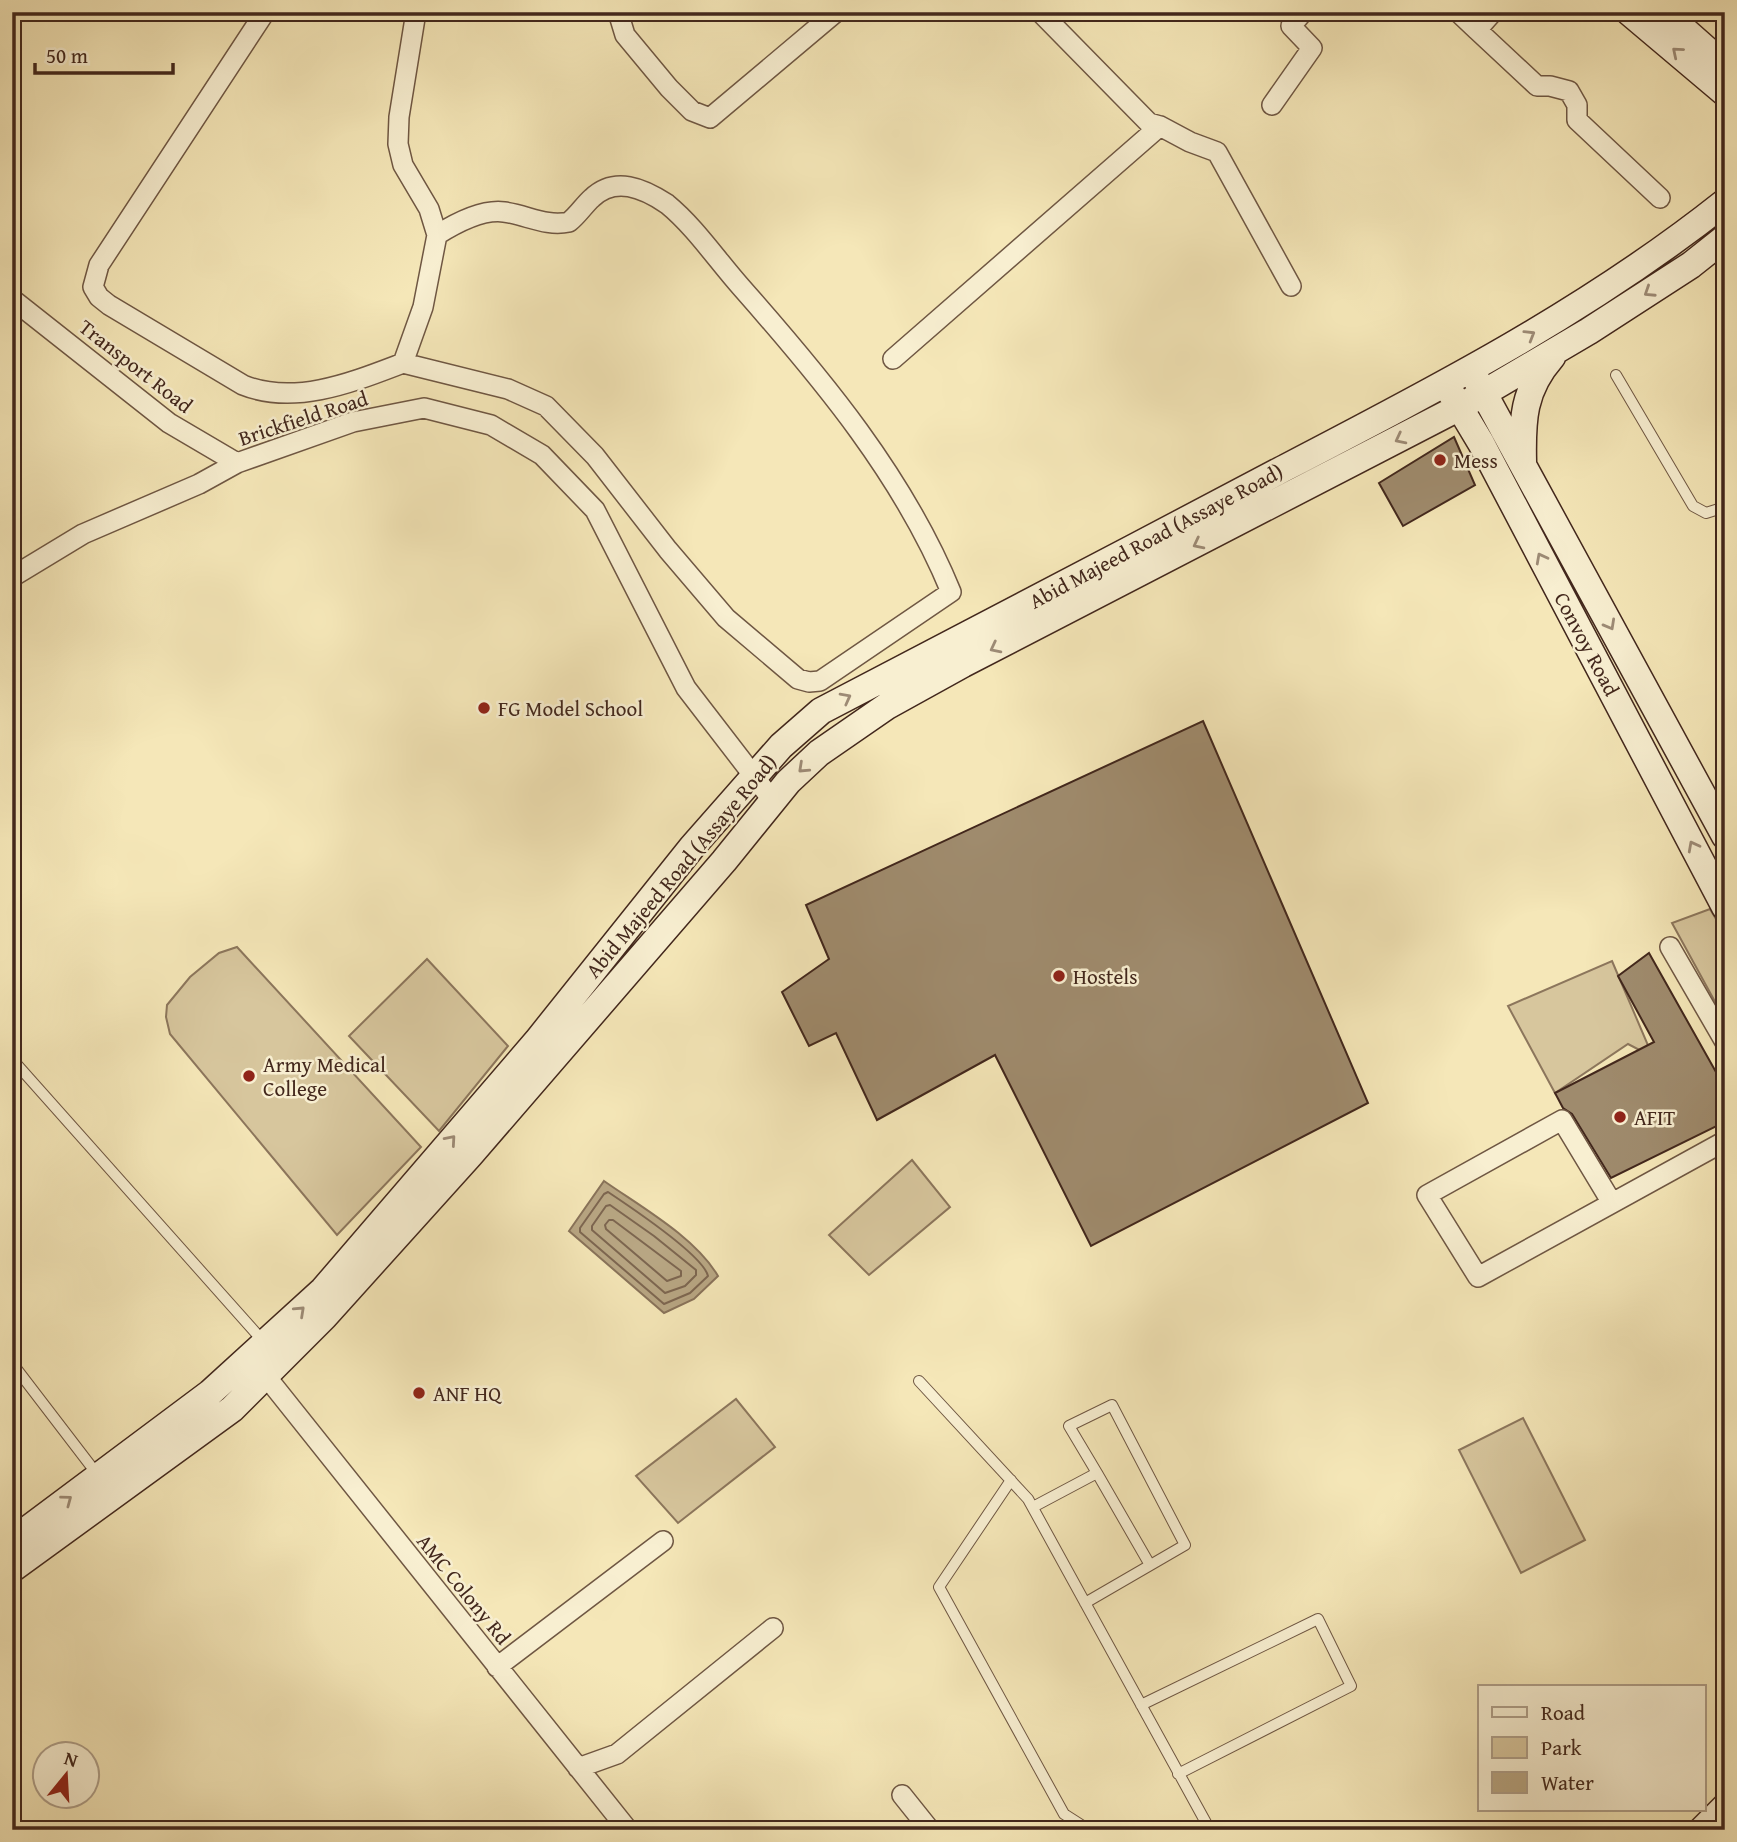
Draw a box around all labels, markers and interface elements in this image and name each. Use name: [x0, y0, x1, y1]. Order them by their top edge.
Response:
scale bar: [35, 32, 173, 76]
text: 50 m: [46, 40, 88, 71]
one-way arrow: [1672, 48, 1684, 61]
one-way arrow: [1644, 284, 1657, 297]
street label: Transport Road: [72, 312, 200, 421]
one-way arrow: [1522, 331, 1535, 344]
street label: Brickfield Road: [234, 382, 372, 453]
one-way arrow: [1395, 431, 1407, 445]
place label: Mess: [1454, 445, 1498, 476]
marker: Mess: [1432, 452, 1448, 468]
street label: Abid Majeed Road (Assaye Road): [1024, 456, 1288, 616]
one-way arrow: [1193, 536, 1205, 549]
one-way arrow: [1536, 553, 1550, 565]
street label: Convoy Road: [1547, 587, 1628, 702]
one-way arrow: [1602, 618, 1615, 630]
one-way arrow: [990, 639, 1002, 653]
place label: FG Model School: [498, 693, 643, 724]
one-way arrow: [838, 693, 851, 707]
marker: FG Model School: [476, 700, 492, 716]
street label: Abid Majeed Road (Assaye Road): [578, 747, 784, 985]
one-way arrow: [798, 760, 811, 773]
one-way arrow: [1688, 841, 1701, 854]
place label: Hostels: [1073, 961, 1138, 992]
marker: Hostels: [1051, 968, 1067, 984]
place label: Army Medical College: [263, 1049, 386, 1104]
marker: Army Medical College: [241, 1068, 257, 1084]
place label: AFIT: [1634, 1102, 1675, 1133]
marker: AFIT: [1612, 1109, 1628, 1125]
one-way arrow: [443, 1135, 455, 1148]
one-way arrow: [292, 1306, 305, 1319]
place label: ANF HQ: [433, 1378, 502, 1409]
marker: ANF HQ: [411, 1385, 427, 1401]
one-way arrow: [59, 1496, 72, 1508]
street label: AMC Colony Rd: [410, 1527, 519, 1652]
legend: [1478, 1685, 1706, 1811]
text: Road: [1541, 1697, 1586, 1728]
text: Park: [1541, 1732, 1582, 1763]
north arrow: [32, 1741, 102, 1811]
text: N: [61, 1744, 82, 1774]
text: Water: [1541, 1767, 1594, 1798]

